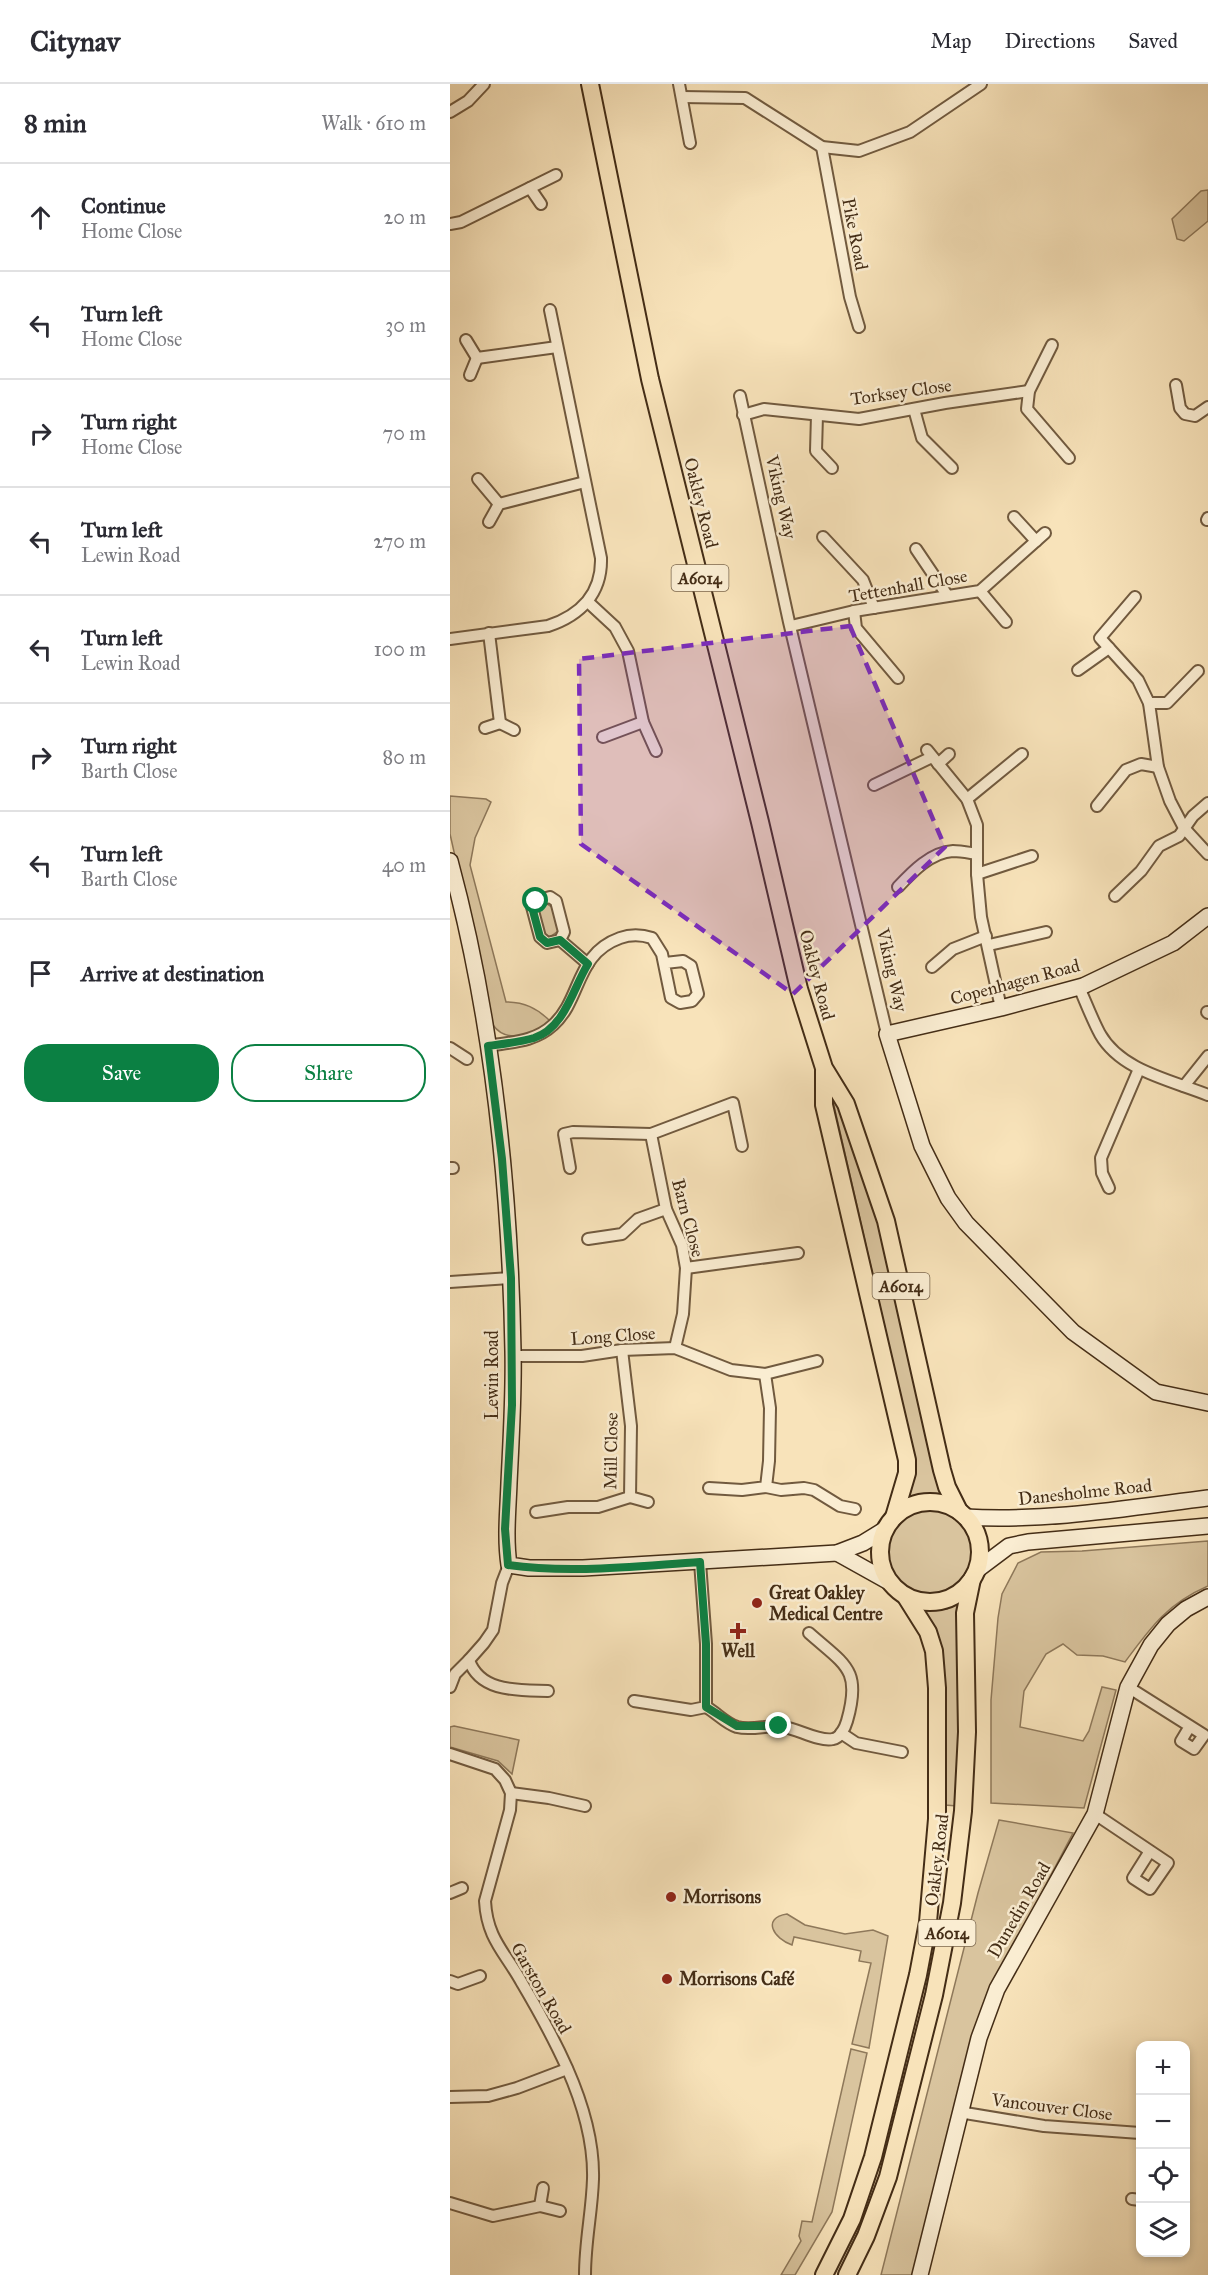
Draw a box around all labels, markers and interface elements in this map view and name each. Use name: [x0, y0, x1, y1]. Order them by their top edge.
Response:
text: Citynav: [30, 24, 120, 59]
text: Map: [931, 28, 972, 54]
text: Directions: [1005, 28, 1095, 54]
text: Saved: [1128, 28, 1178, 54]
text: 8 min: [24, 107, 87, 139]
text: Walk · 610 m: [321, 111, 426, 135]
text: Continue: [81, 192, 166, 219]
street label: Pike Road: [837, 196, 873, 272]
icon: ahead: [24, 201, 57, 234]
text: 20 m: [383, 205, 426, 229]
text: Home Close: [81, 219, 182, 243]
text: Turn left: [81, 300, 163, 327]
icon: left: [24, 309, 57, 342]
text: 30 m: [385, 313, 426, 337]
text: Home Close: [81, 327, 182, 351]
street label: Torksey Close: [849, 374, 953, 410]
text: Turn right: [81, 408, 177, 435]
icon: right: [24, 417, 57, 450]
text: 70 m: [383, 421, 426, 445]
text: Home Close: [81, 435, 182, 459]
street label: Viking Way: [760, 452, 801, 542]
street label: Oakley Road: [679, 455, 723, 551]
text: Turn left: [81, 516, 163, 543]
icon: left: [24, 525, 57, 558]
text: 270 m: [373, 529, 426, 553]
text: Lewin Road: [81, 543, 180, 567]
road number: A6014: [672, 565, 728, 591]
street label: Tettenhall Close: [847, 565, 969, 607]
text: Turn left: [81, 624, 163, 651]
icon: left: [24, 633, 57, 666]
text: 100 m: [374, 637, 426, 661]
text: Lewin Road: [81, 651, 180, 675]
text: Turn right: [81, 732, 177, 759]
icon: right: [24, 741, 57, 774]
text: 80 m: [383, 745, 426, 769]
text: Barth Close: [81, 759, 177, 783]
text: Turn left: [81, 840, 163, 867]
icon: left: [24, 849, 57, 882]
text: 40 m: [382, 853, 426, 877]
text: Barth Close: [81, 867, 177, 891]
route start: [522, 887, 548, 913]
street label: Viking Way: [871, 925, 912, 1015]
street label: Oakley Road: [794, 927, 840, 1023]
street label: Copenhagen Road: [948, 954, 1082, 1011]
icon: arrive: [24, 957, 57, 990]
text: Arrive at destination: [81, 960, 264, 987]
button: Save: [24, 1044, 219, 1102]
button: Share: [231, 1044, 426, 1102]
street label: Barn Close: [667, 1176, 709, 1260]
road number: A6014: [872, 1273, 930, 1299]
street label: Long Close: [570, 1322, 656, 1351]
street label: Lewin Road: [481, 1330, 503, 1420]
street label: Mill Close: [599, 1412, 623, 1490]
street label: Danesholme Road: [1017, 1474, 1153, 1510]
place label: Great Oakley Medical Centre: [769, 1582, 883, 1625]
marker: Great Oakley Medical Centre: [750, 1596, 764, 1610]
marker: Well: [731, 1624, 745, 1638]
place label: Well: [721, 1640, 756, 1662]
route end: [765, 1712, 791, 1738]
street label: Oakley Road: [920, 1813, 954, 1907]
street label: Dunedin Road: [983, 1858, 1055, 1962]
place label: Morrisons: [683, 1886, 761, 1908]
marker: Morrisons: [664, 1890, 678, 1904]
road number: A6014: [918, 1920, 976, 1946]
street label: Garston Road: [506, 1938, 576, 2038]
place label: Morrisons Café: [679, 1968, 795, 1990]
marker: Morrisons Café: [660, 1972, 674, 1986]
map controls: [1136, 2041, 1190, 2257]
button: +: [1136, 2041, 1190, 2095]
street label: Vancouver Close: [989, 2089, 1114, 2125]
button: −: [1136, 2095, 1190, 2149]
button: locate: [1136, 2149, 1190, 2203]
button: layers: [1136, 2203, 1190, 2257]

